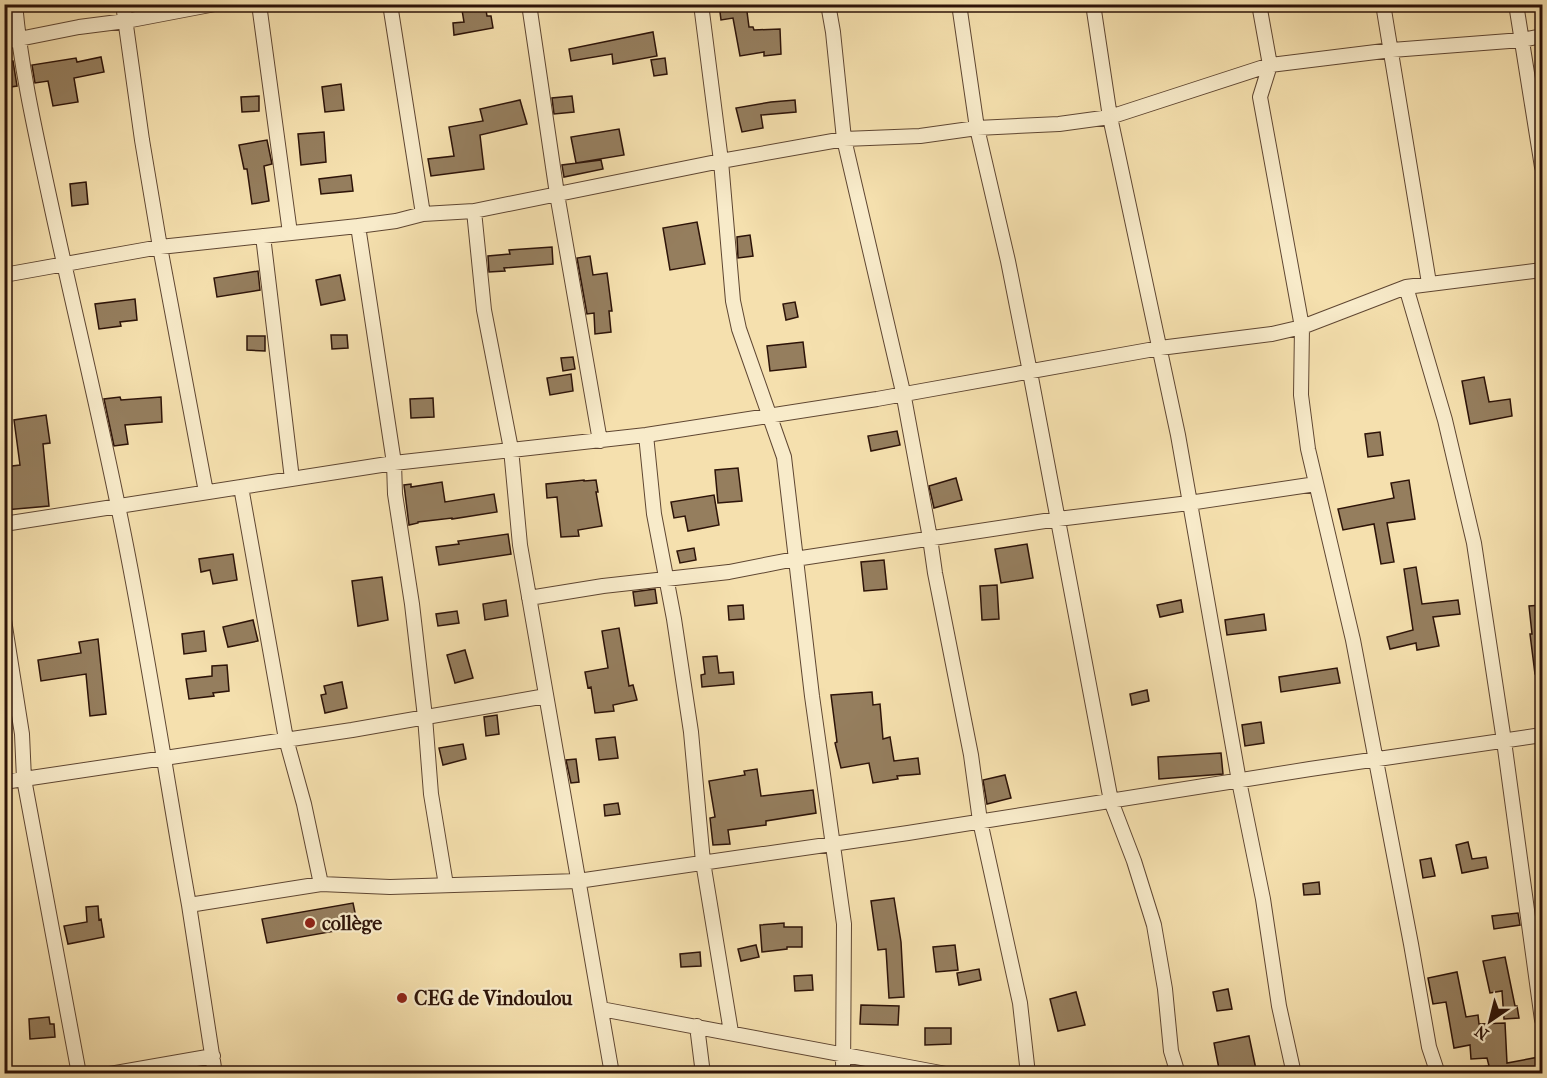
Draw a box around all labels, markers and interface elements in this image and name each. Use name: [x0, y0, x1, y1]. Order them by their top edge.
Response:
place label: collège: [322, 912, 382, 935]
marker: collège: [303, 916, 317, 930]
place label: CEG de Vindoulou: [414, 987, 573, 1010]
marker: CEG de Vindoulou: [395, 991, 409, 1005]
north arrow: [1460, 991, 1520, 1051]
text: N: [1471, 1021, 1492, 1044]

